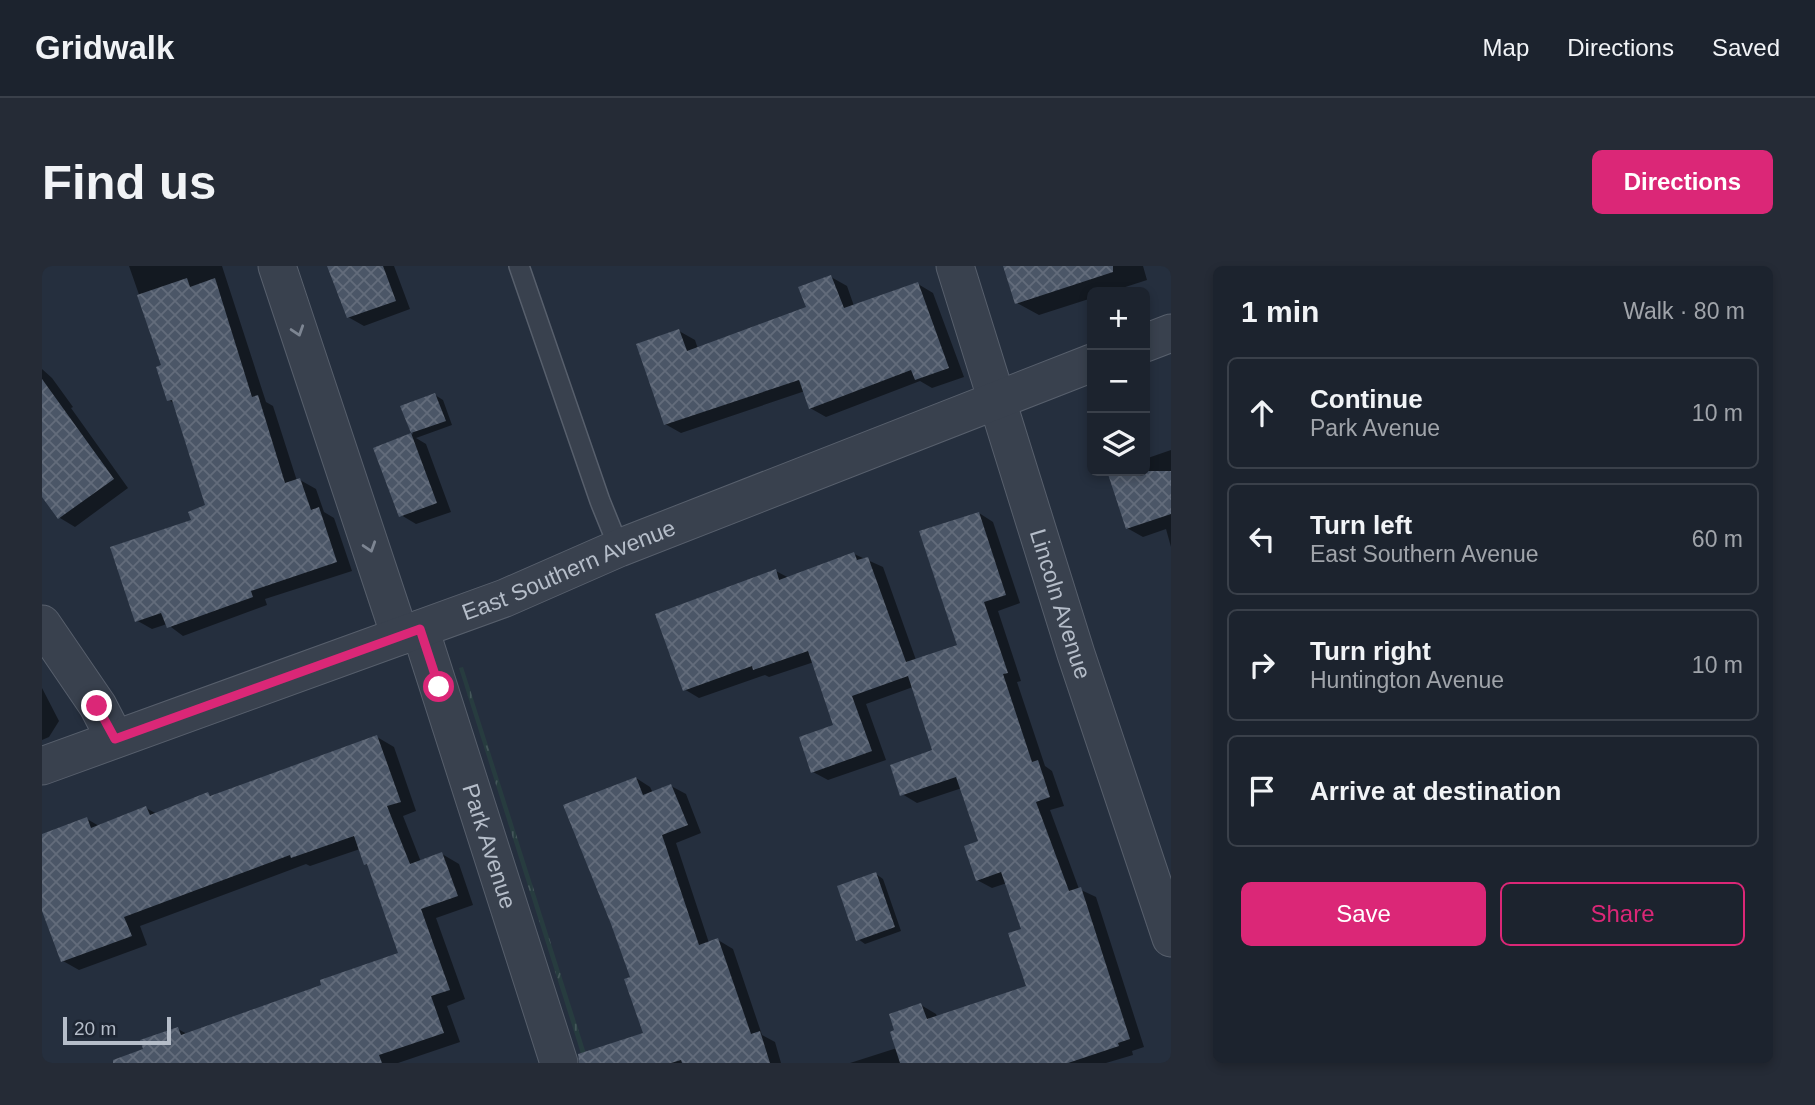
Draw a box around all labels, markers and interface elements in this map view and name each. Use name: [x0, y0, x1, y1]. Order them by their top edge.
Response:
text: Gridwalk: [35, 29, 174, 66]
text: Map: [1483, 34, 1529, 61]
text: Directions: [1567, 34, 1674, 61]
text: Saved: [1712, 34, 1780, 61]
button: Directions: [1592, 150, 1773, 214]
text: Find us: [42, 155, 216, 209]
map controls: [1087, 287, 1150, 476]
button: +: [1087, 287, 1150, 350]
text: 1 min: [1241, 295, 1319, 328]
text: Walk · 80 m: [1623, 298, 1745, 324]
one-way arrow: [290, 324, 304, 336]
button: −: [1087, 350, 1150, 413]
text: Continue: [1310, 384, 1423, 414]
icon: ahead: [1243, 394, 1281, 432]
text: 10 m: [1692, 400, 1743, 426]
button: layers: [1087, 413, 1150, 476]
text: Park Avenue: [1310, 415, 1440, 441]
text: Turn left: [1310, 510, 1412, 540]
street label: East Southern Avenue: [458, 514, 679, 626]
icon: left: [1243, 520, 1281, 558]
street label: Lincoln Avenue: [1025, 526, 1096, 682]
text: 60 m: [1692, 526, 1743, 552]
one-way arrow: [362, 540, 376, 552]
text: East Southern Avenue: [1310, 541, 1538, 567]
text: Turn right: [1310, 636, 1431, 666]
icon: right: [1243, 646, 1281, 684]
text: 10 m: [1692, 652, 1743, 678]
text: Huntington Avenue: [1310, 667, 1504, 693]
route start: [423, 671, 454, 702]
route end: [81, 690, 112, 721]
icon: arrive: [1243, 772, 1281, 810]
text: Arrive at destination: [1310, 776, 1561, 806]
street label: Park Avenue: [457, 780, 522, 912]
button: Save: [1241, 882, 1486, 946]
button: Share: [1500, 882, 1745, 946]
scale bar: [63, 1014, 172, 1046]
text: 20 m: [74, 1018, 116, 1039]

